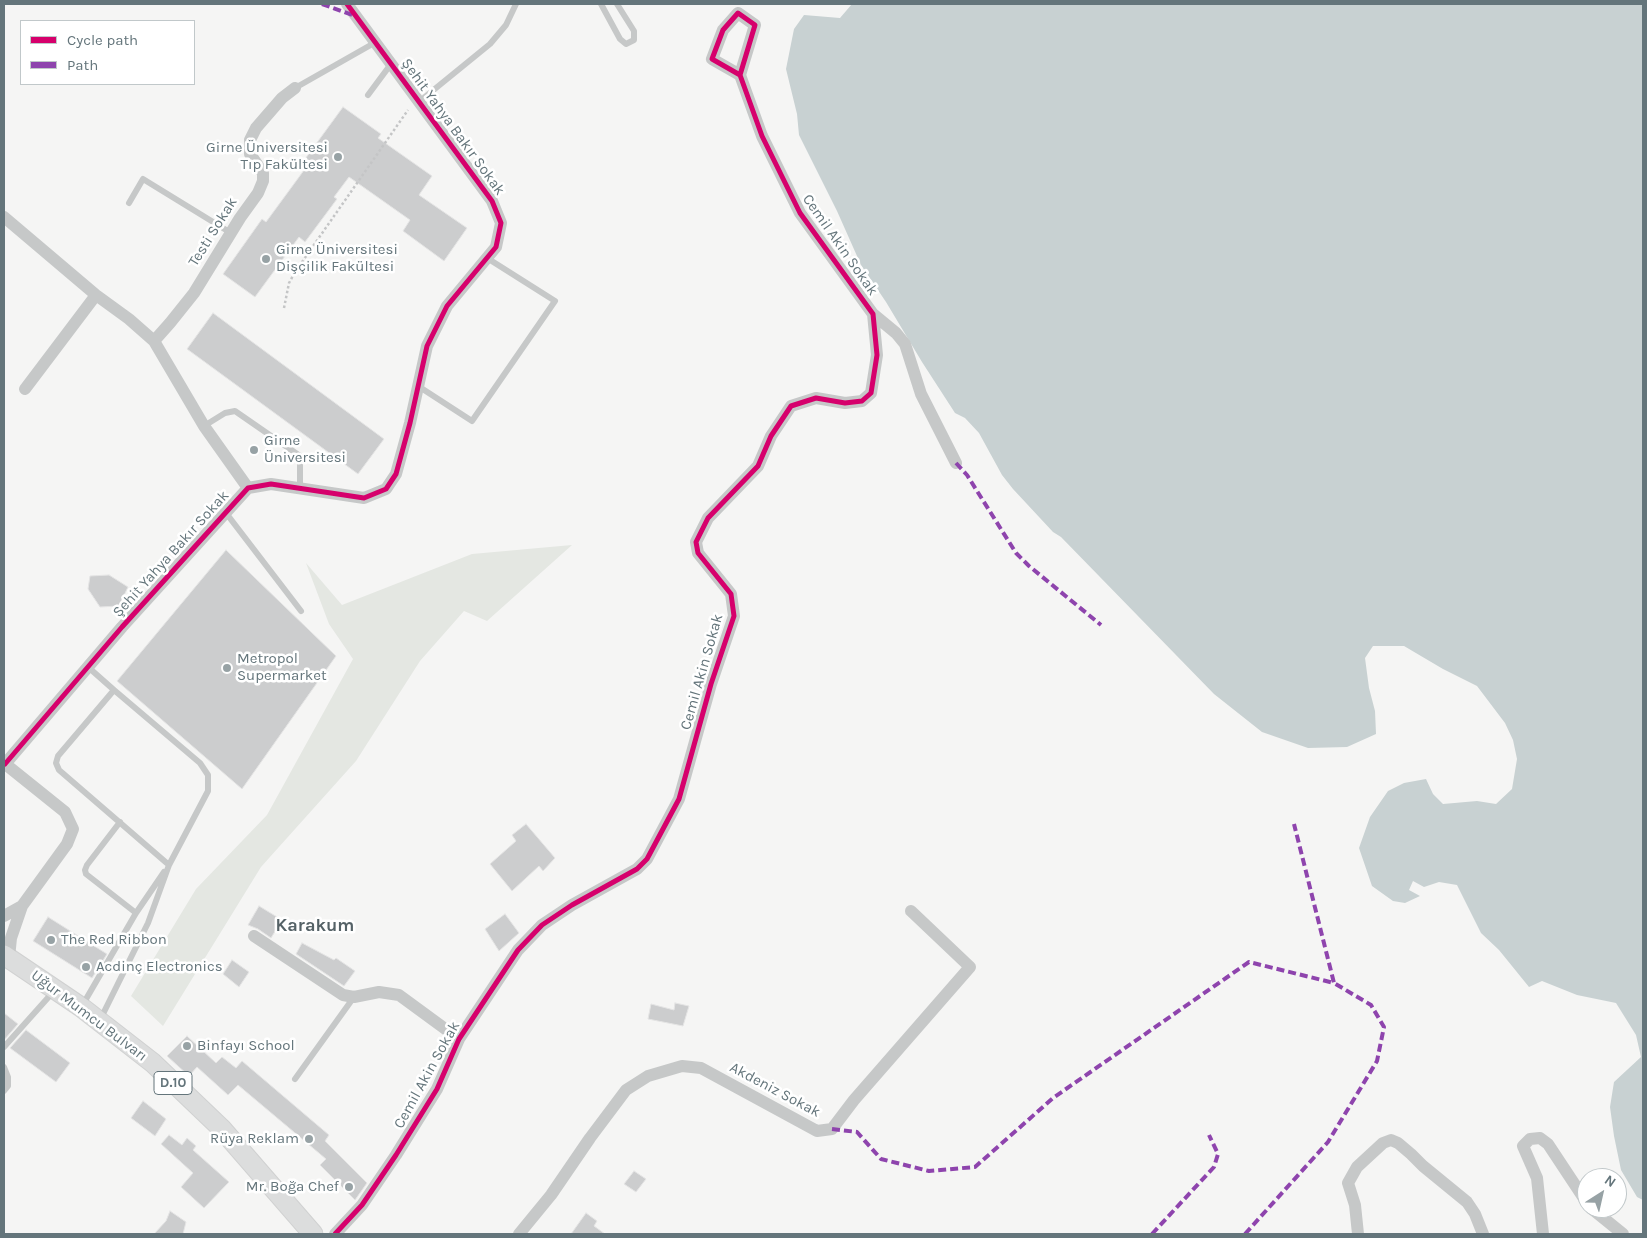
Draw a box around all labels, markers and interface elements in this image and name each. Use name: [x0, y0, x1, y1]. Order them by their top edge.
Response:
legend: [20, 20, 195, 85]
text: Cycle path: [67, 31, 138, 49]
street label: Şehit Yahya Bakır Sokak: [397, 55, 509, 199]
text: Path: [67, 56, 98, 74]
place label: Girne Üniversitesi Tıp Fakültesi: [206, 139, 328, 174]
marker: Girne Üniversitesi Tıp Fakültesi: [332, 151, 344, 163]
street label: Cemil Akin Sokak: [798, 191, 882, 299]
street label: Testi Sokak: [185, 194, 241, 270]
place label: Girne Üniversitesi Dişçilik Fakültesi: [276, 241, 398, 276]
marker: Girne Üniversitesi Dişçilik Fakültesi: [260, 253, 272, 265]
place label: Girne Üniversitesi: [264, 432, 346, 467]
marker: Girne Üniversitesi: [248, 444, 260, 456]
street label: Şehit Yahya Bakır Sokak: [109, 487, 233, 621]
street label: Cemil Akin Sokak: [677, 612, 727, 732]
place label: Metropol Supermarket: [237, 650, 327, 685]
marker: Metropol Supermarket: [221, 662, 233, 674]
district label: Karakum: [276, 915, 354, 937]
place label: The Red Ribbon: [61, 931, 167, 949]
marker: The Red Ribbon: [45, 934, 57, 946]
place label: Acdinç Electronics: [96, 958, 223, 976]
marker: Acdinç Electronics: [80, 961, 92, 973]
street label: Uğur Mumcu Bulvarı: [27, 966, 151, 1066]
street label: Cemil Akin Sokak: [390, 1018, 464, 1132]
place label: Binfayı School: [197, 1037, 295, 1055]
marker: Binfayı School: [181, 1040, 193, 1052]
street label: Akdeniz Sokak: [726, 1059, 824, 1121]
road number: D.10: [154, 1072, 192, 1094]
place label: Rüya Reklam: [210, 1130, 299, 1148]
marker: Rüya Reklam: [303, 1133, 315, 1145]
north arrow: [1577, 1168, 1627, 1218]
text: N: [1601, 1171, 1619, 1191]
place label: Mr. Boğa Chef: [246, 1178, 339, 1196]
marker: Mr. Boğa Chef: [343, 1181, 355, 1193]

